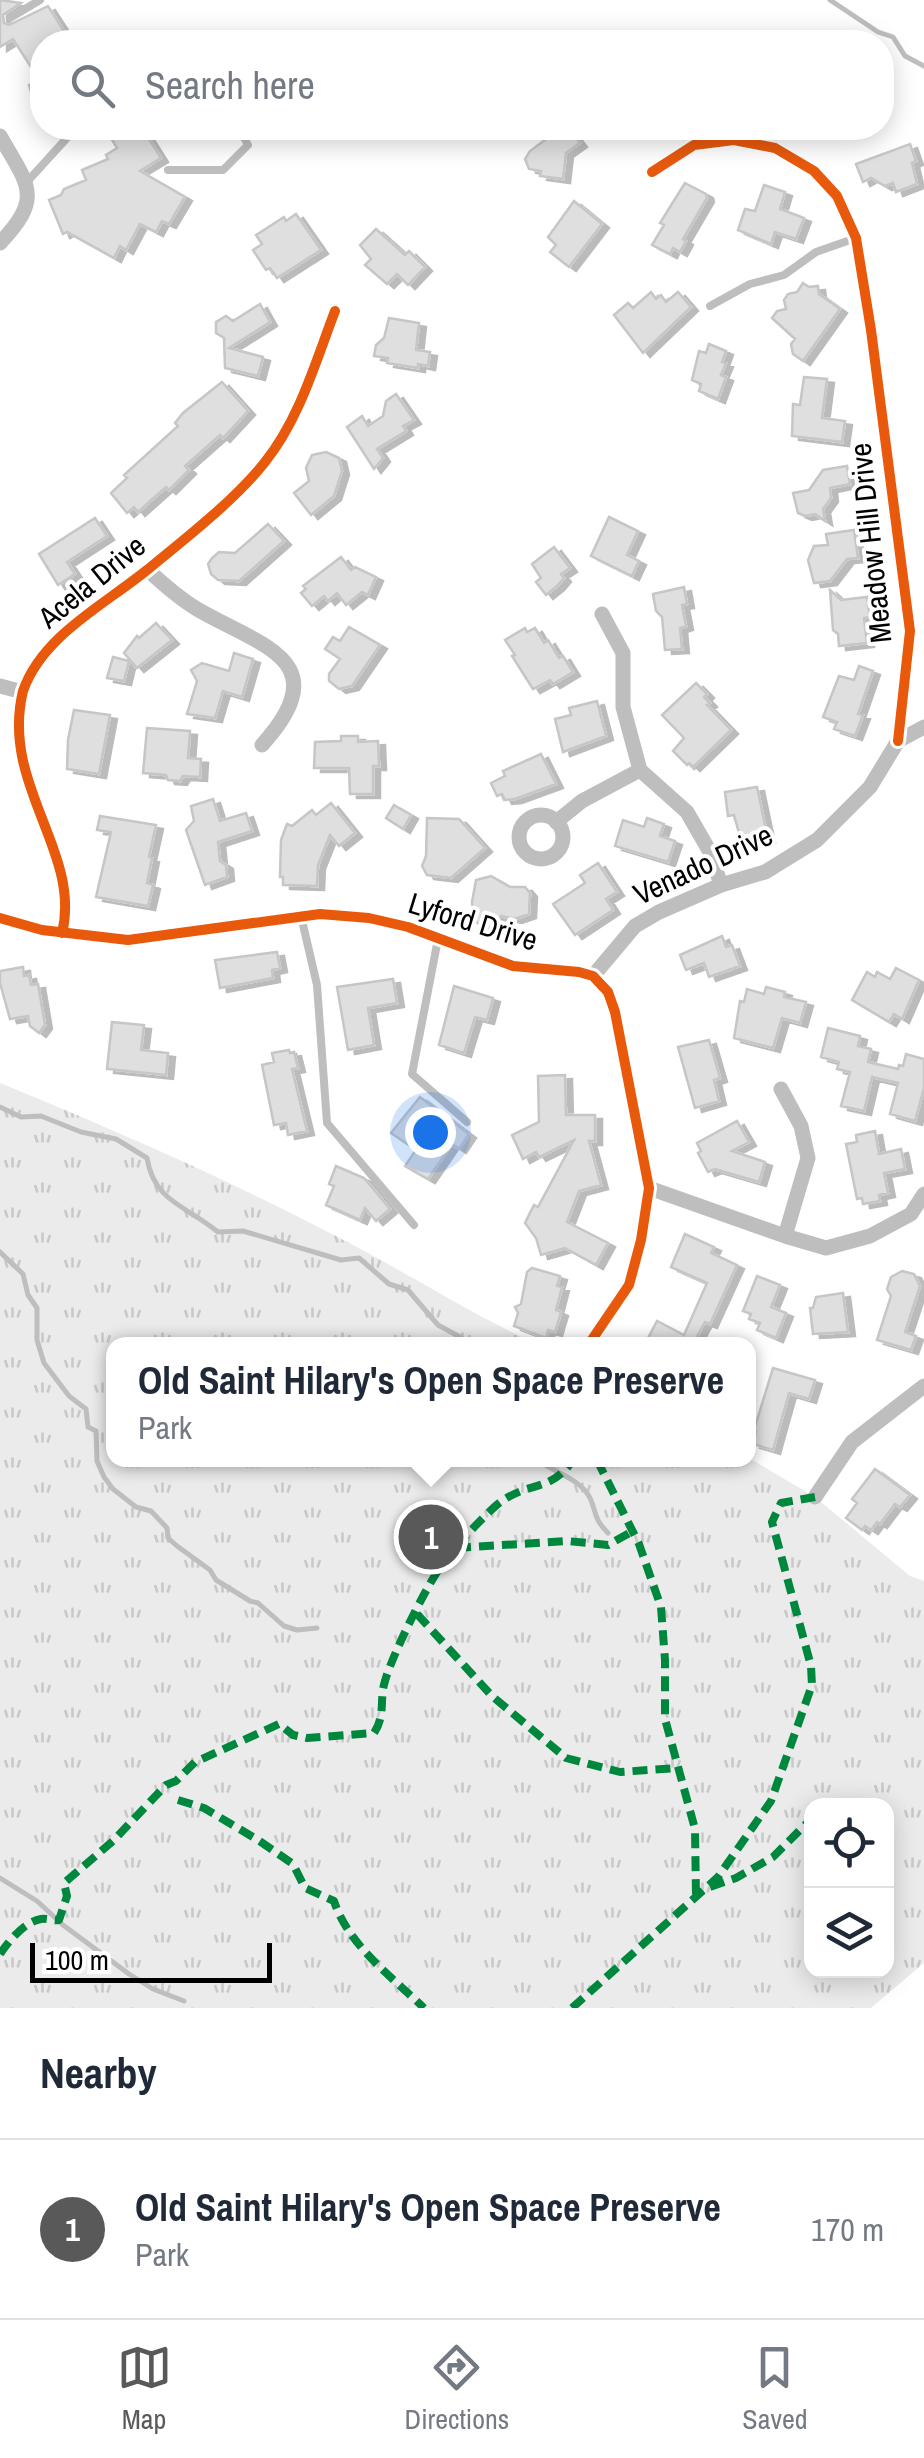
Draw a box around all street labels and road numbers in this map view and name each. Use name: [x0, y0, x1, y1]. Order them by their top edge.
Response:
street label: Meadow Hill Drive: [840, 441, 900, 645]
street label: Acela Drive: [29, 526, 153, 637]
street label: Venado Drive: [627, 814, 779, 914]
street label: Lyford Drive: [404, 882, 543, 960]

